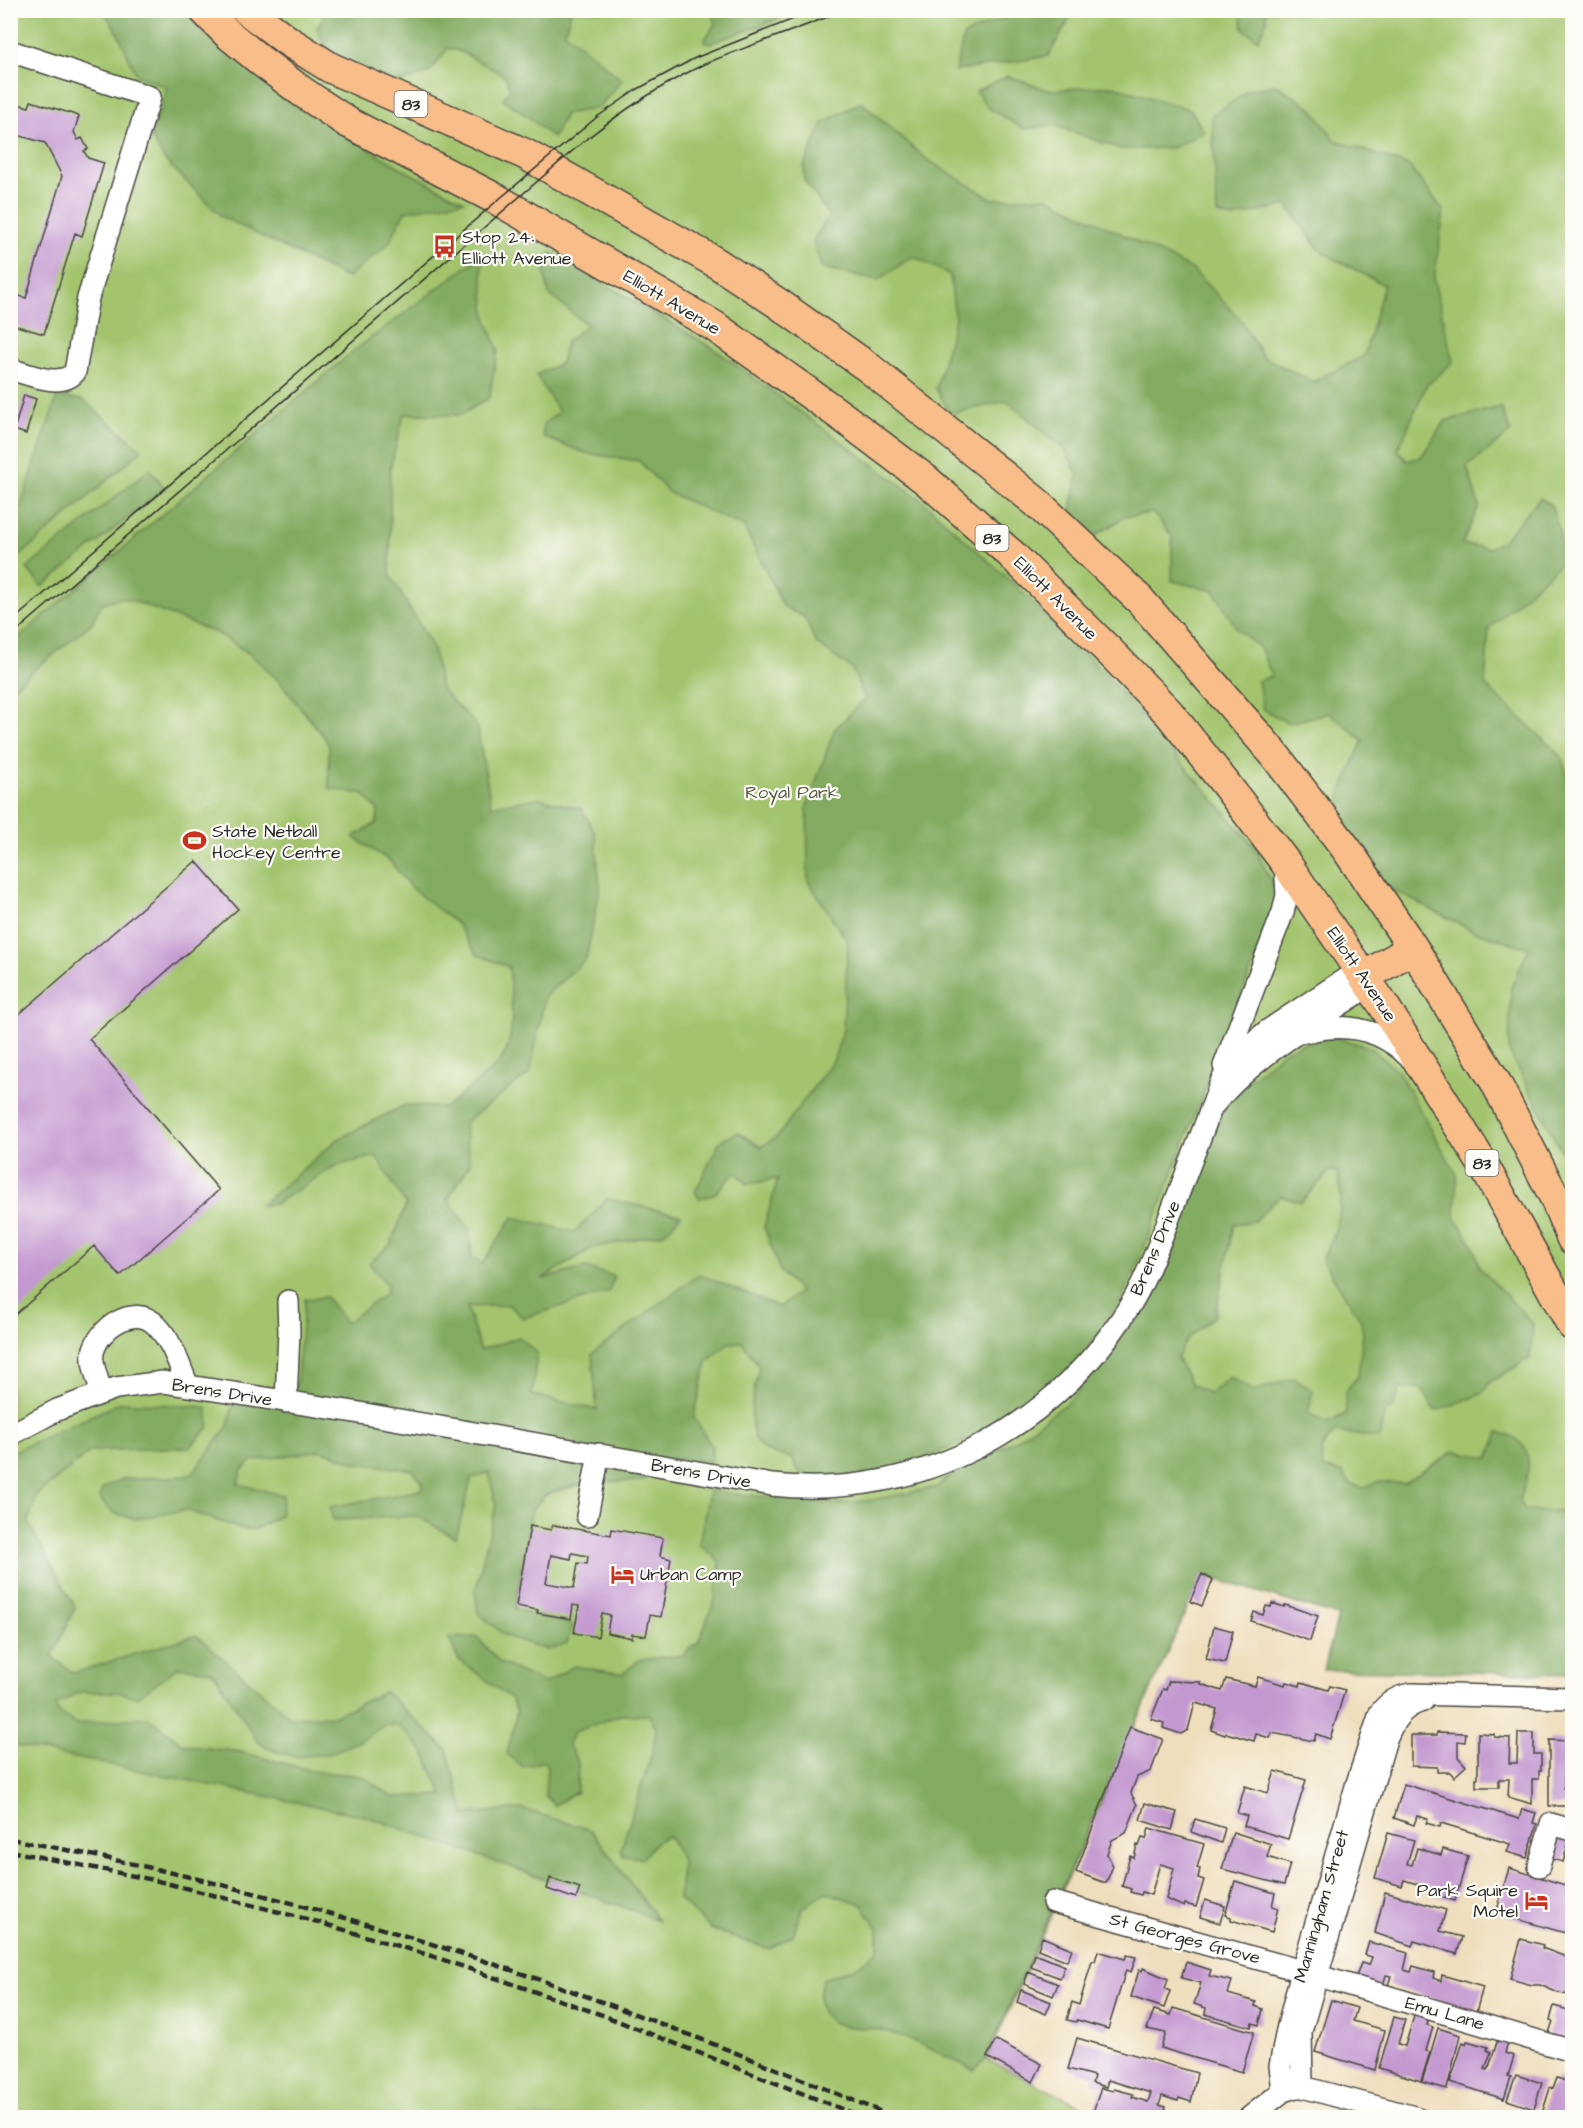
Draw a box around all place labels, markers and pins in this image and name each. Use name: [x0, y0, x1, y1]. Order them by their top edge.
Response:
place label: Stop 24: Elliott Avenue: [462, 225, 572, 271]
bus stop icon: Stop 24: Elliott Avenue: [431, 234, 457, 260]
place label: State Netball Hockey Centre: [212, 819, 341, 866]
sports icon: State Netball Hockey Centre: [181, 828, 207, 854]
hotel icon: Urban Camp: [609, 1561, 635, 1587]
place label: Urban Camp: [640, 1562, 741, 1587]
place label: Park Squire Motel: [1417, 1878, 1518, 1924]
hotel icon: Park Squire Motel: [1523, 1887, 1549, 1913]

